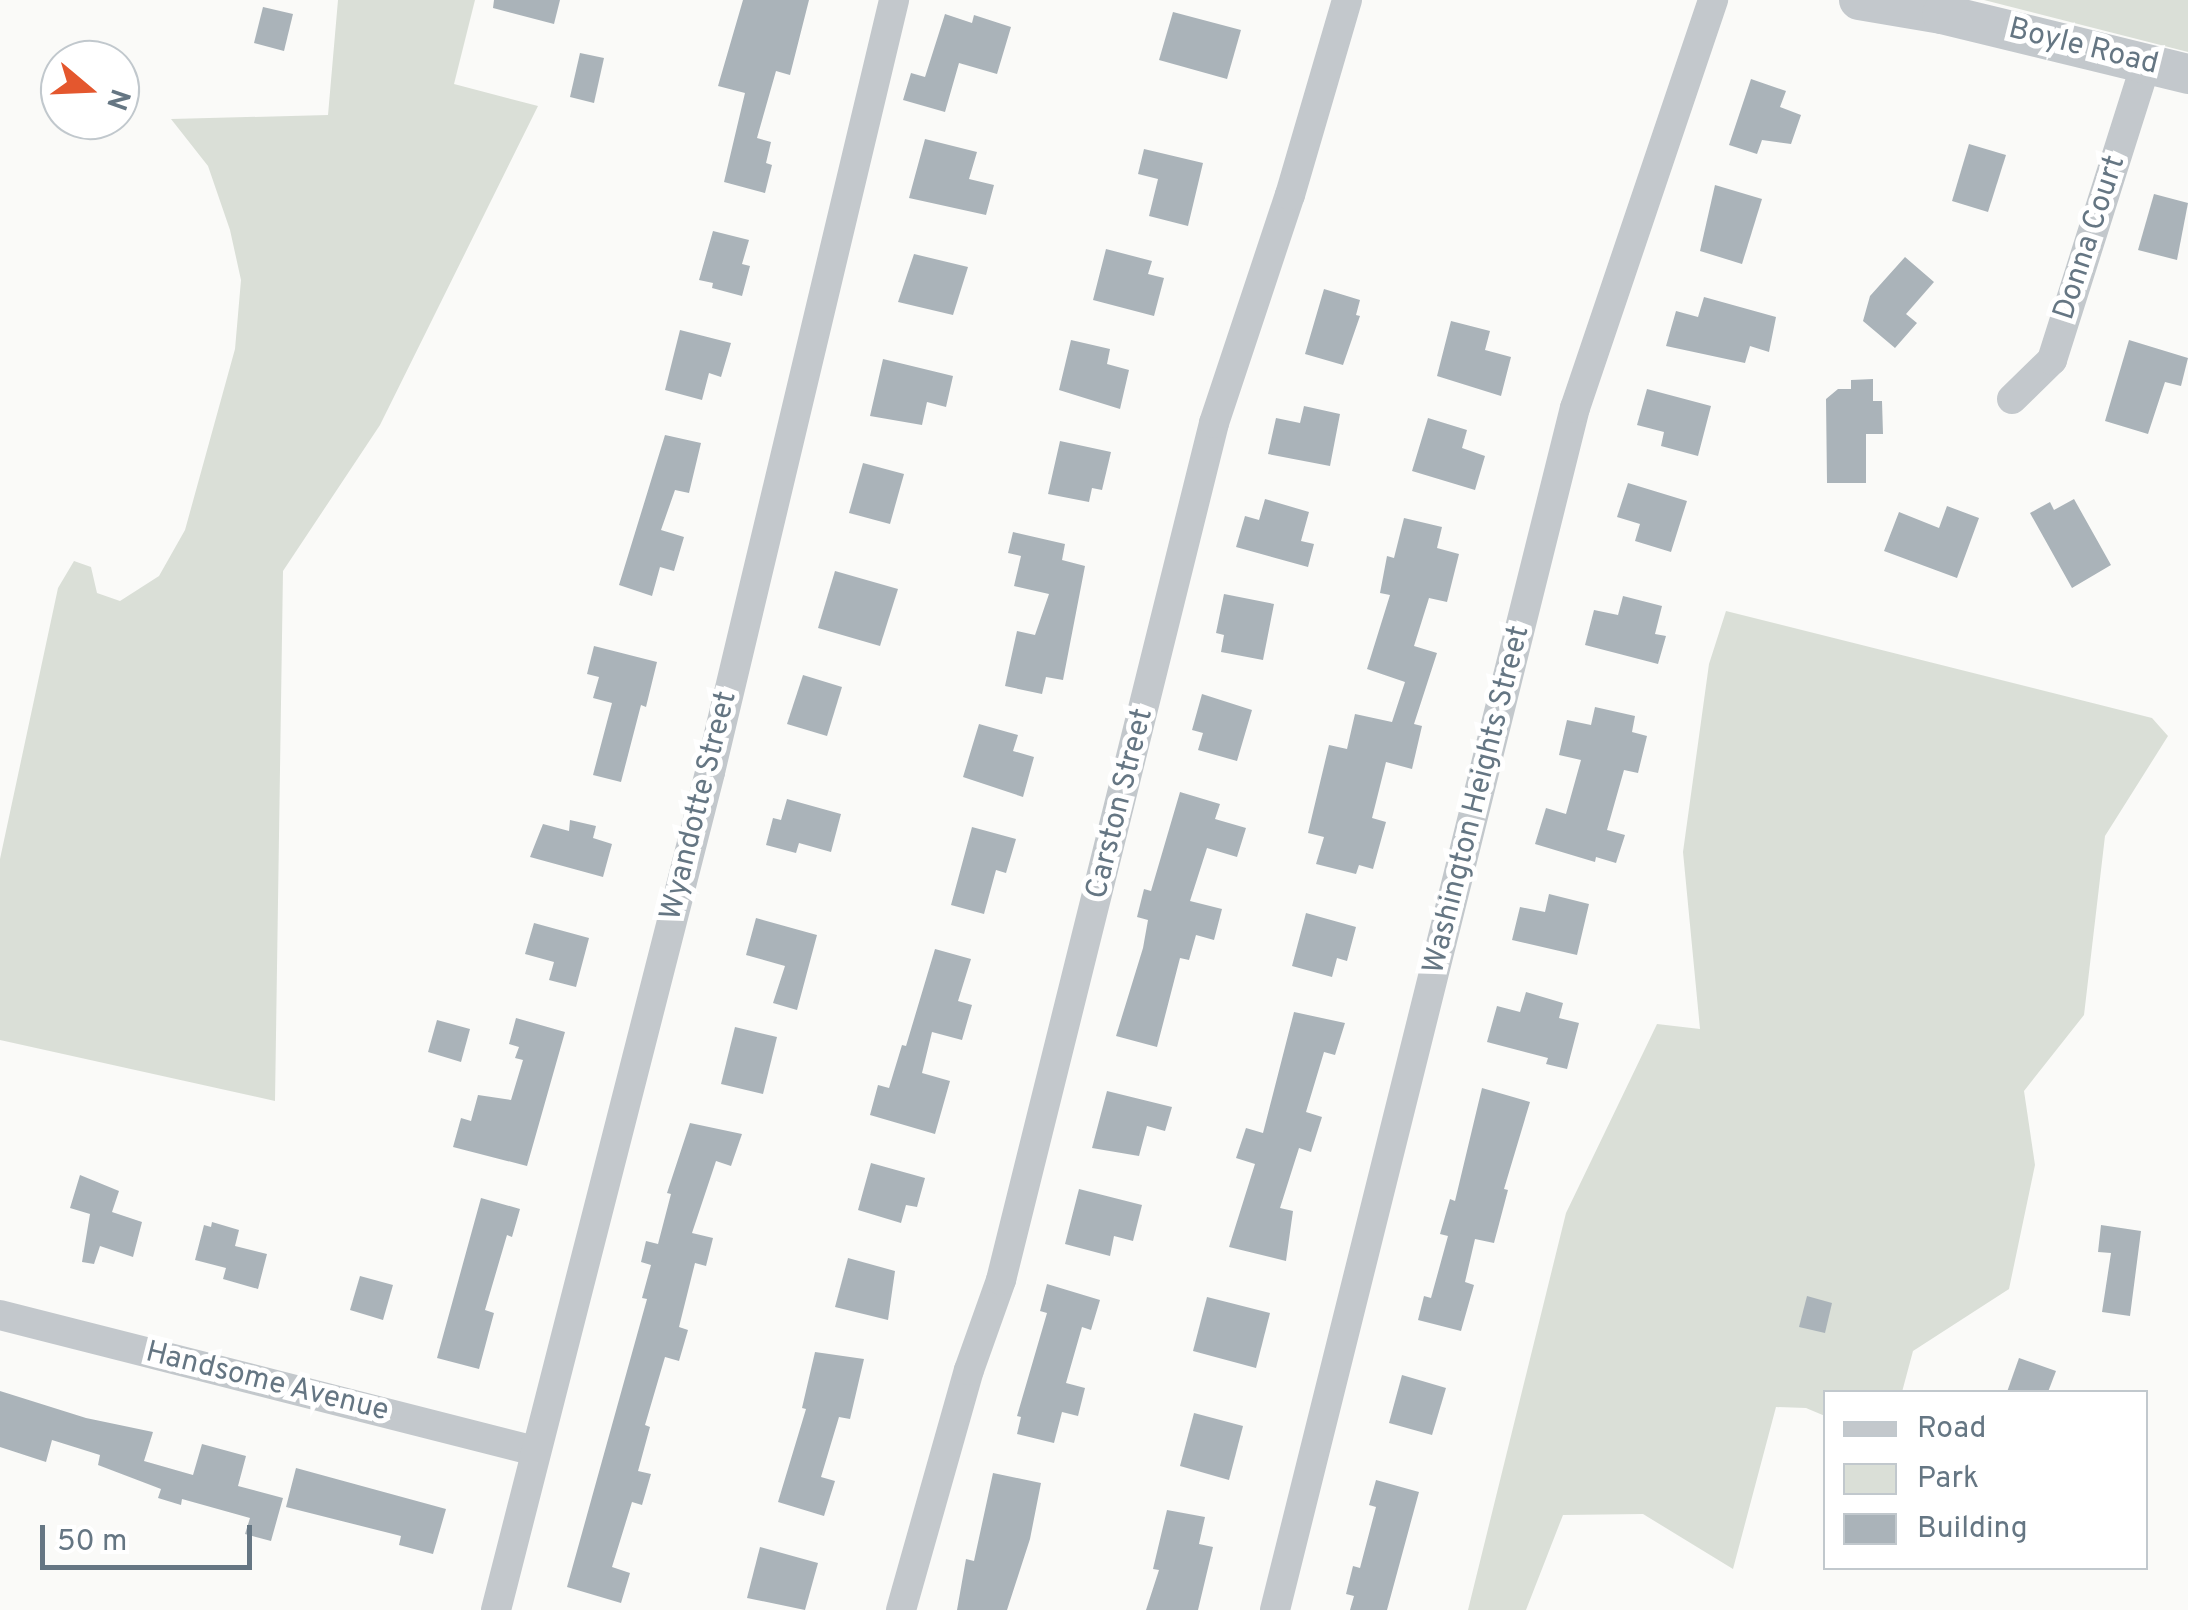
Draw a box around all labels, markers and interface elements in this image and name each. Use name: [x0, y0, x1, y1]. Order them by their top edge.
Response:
street label: Boyle Road: [2004, 12, 2162, 84]
north arrow: [40, 40, 140, 140]
text: N: [96, 84, 137, 114]
street label: Donna Court: [2047, 151, 2135, 325]
street label: Washington Heights Street: [1417, 622, 1539, 978]
street label: Wyandotte Street: [654, 688, 746, 924]
street label: Carston Street: [1080, 705, 1162, 903]
street label: Handsome Avenue: [141, 1335, 393, 1431]
legend: [1823, 1390, 2148, 1570]
text: Road: [1917, 1411, 1986, 1448]
text: Park: [1917, 1461, 1979, 1498]
scale bar: [45, 1505, 258, 1567]
text: Building: [1917, 1511, 2028, 1548]
text: 50 m: [57, 1524, 127, 1561]

